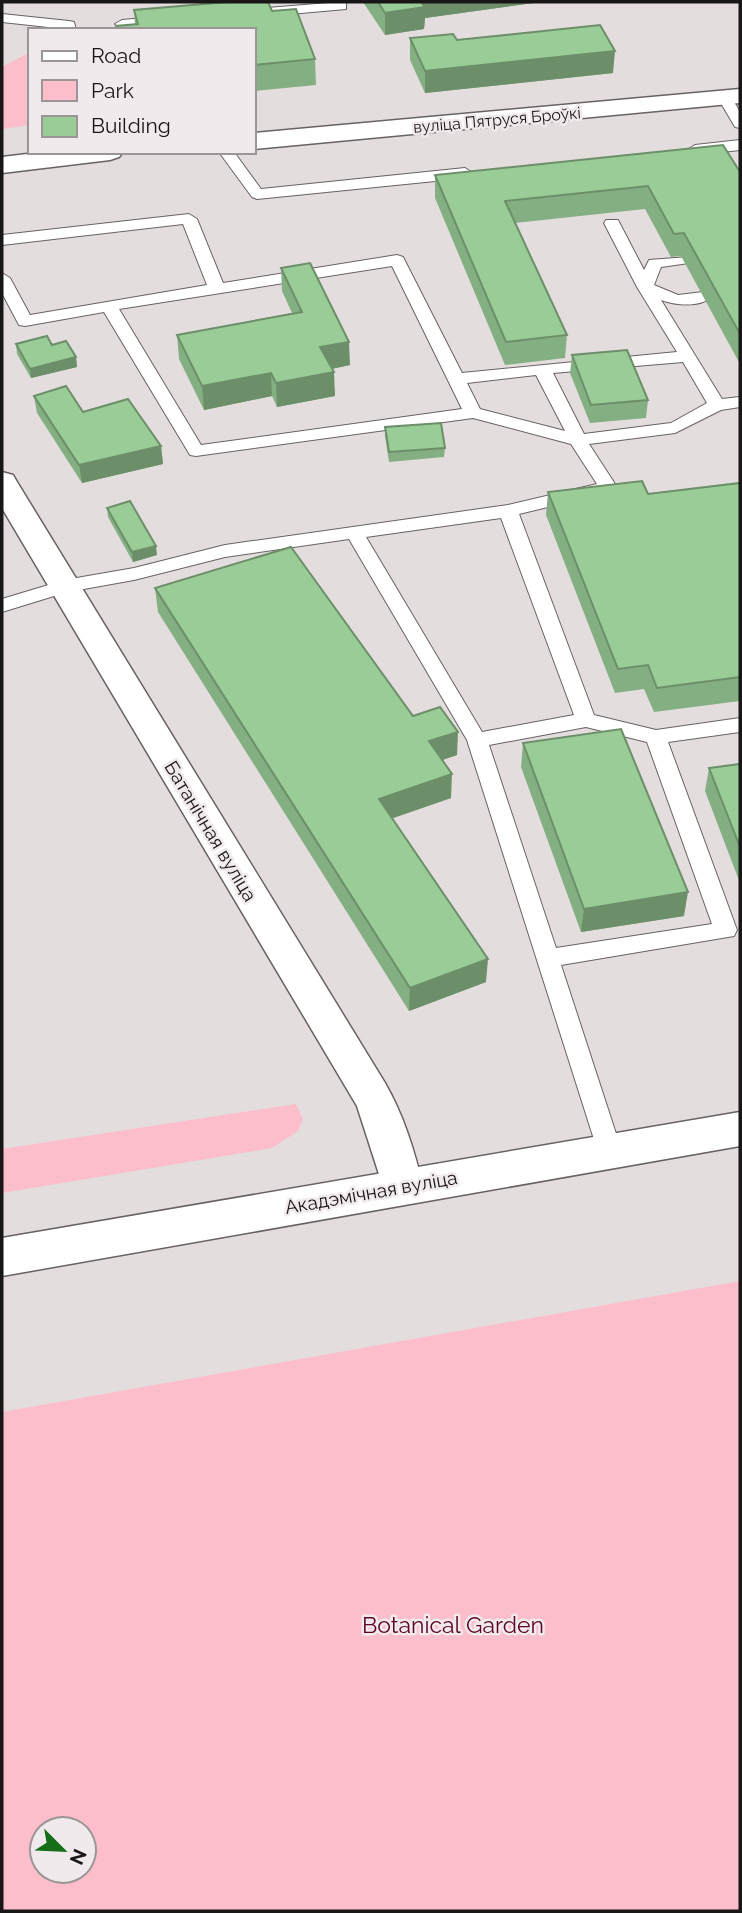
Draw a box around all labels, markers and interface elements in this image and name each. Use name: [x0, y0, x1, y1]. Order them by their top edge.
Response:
legend: [28, 28, 256, 154]
text: Road: [91, 43, 141, 68]
text: Park: [91, 78, 134, 103]
street label: вуліца Пятруся Броўкі: [412, 103, 582, 137]
text: Building: [91, 113, 171, 138]
street label: Батанічная вуліца: [160, 757, 262, 905]
street label: Акадэмічная вуліца: [283, 1166, 459, 1218]
park label: Botanical Garden: [362, 1611, 544, 1638]
north arrow: [28, 1815, 98, 1885]
text: N: [66, 1846, 92, 1868]

